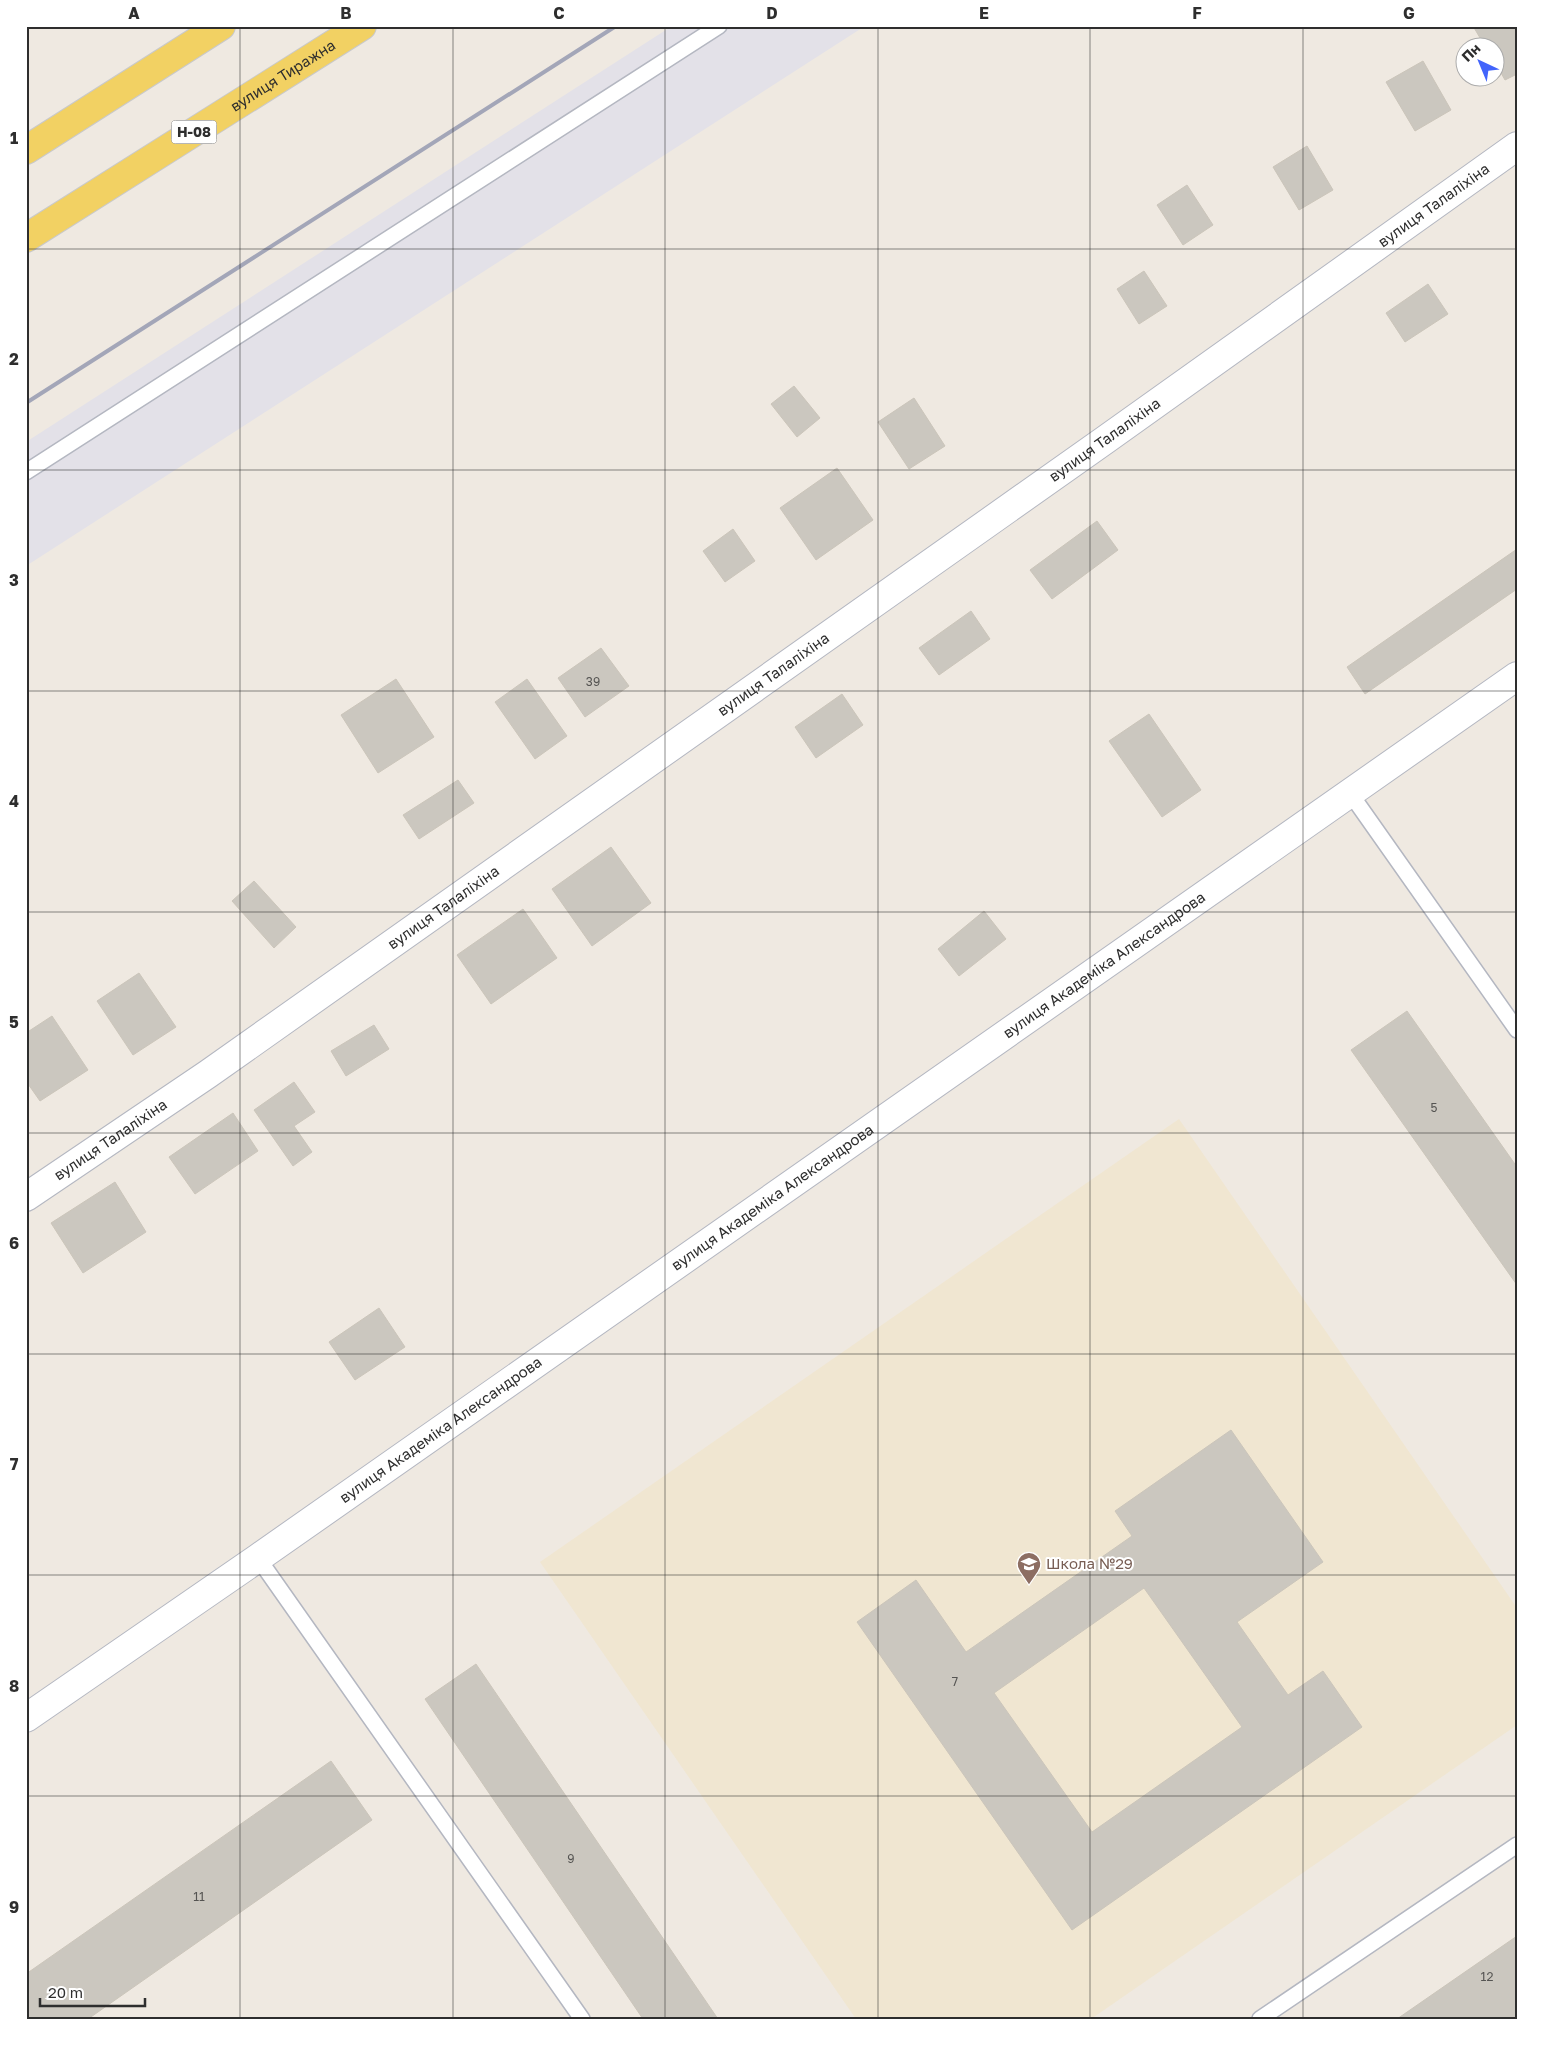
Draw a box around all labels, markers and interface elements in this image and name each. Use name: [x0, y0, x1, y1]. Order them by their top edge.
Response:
text: A: [128, 3, 140, 23]
text: B: [340, 3, 352, 23]
text: C: [553, 3, 565, 23]
text: D: [766, 3, 778, 23]
text: E: [979, 3, 989, 23]
text: F: [1192, 3, 1202, 23]
text: G: [1403, 3, 1415, 23]
street label: вулиця Тиражна: [227, 35, 338, 115]
north arrow: [1456, 38, 1506, 88]
text: Пн: [1458, 40, 1483, 65]
road number: Н-08: [172, 120, 216, 144]
text: 1: [10, 128, 18, 148]
street label: вулиця Талаліхіна: [1374, 159, 1492, 250]
text: 2: [9, 349, 19, 369]
street label: вулиця Талаліхіна: [1045, 393, 1163, 485]
text: 3: [9, 570, 19, 590]
street label: вулиця Талаліхіна: [714, 628, 832, 719]
house number: 39: [586, 674, 600, 689]
text: 4: [9, 791, 19, 811]
street label: вулиця Талаліхіна: [384, 861, 502, 952]
street label: вулиця Академіка Александрова: [999, 887, 1208, 1041]
text: 5: [9, 1012, 19, 1032]
street label: вулиця Талаліхіна: [50, 1095, 170, 1184]
house number: 5: [1431, 1100, 1438, 1115]
street label: вулиця Академіка Александрова: [667, 1120, 876, 1274]
text: 6: [9, 1233, 19, 1253]
street label: вулиця Академіка Александрова: [336, 1352, 545, 1506]
text: 7: [10, 1454, 19, 1474]
school or university icon: Школа №29: [1016, 1551, 1042, 1585]
place label: Школа №29: [1046, 1554, 1133, 1572]
house number: 7: [952, 1674, 958, 1689]
text: 8: [9, 1676, 19, 1696]
house number: 9: [567, 1851, 575, 1866]
house number: 11: [193, 1889, 205, 1904]
text: 9: [9, 1897, 19, 1917]
house number: 12: [1481, 1969, 1493, 1984]
scale bar: [40, 1975, 145, 2007]
text: 20 m: [48, 1983, 83, 2001]

